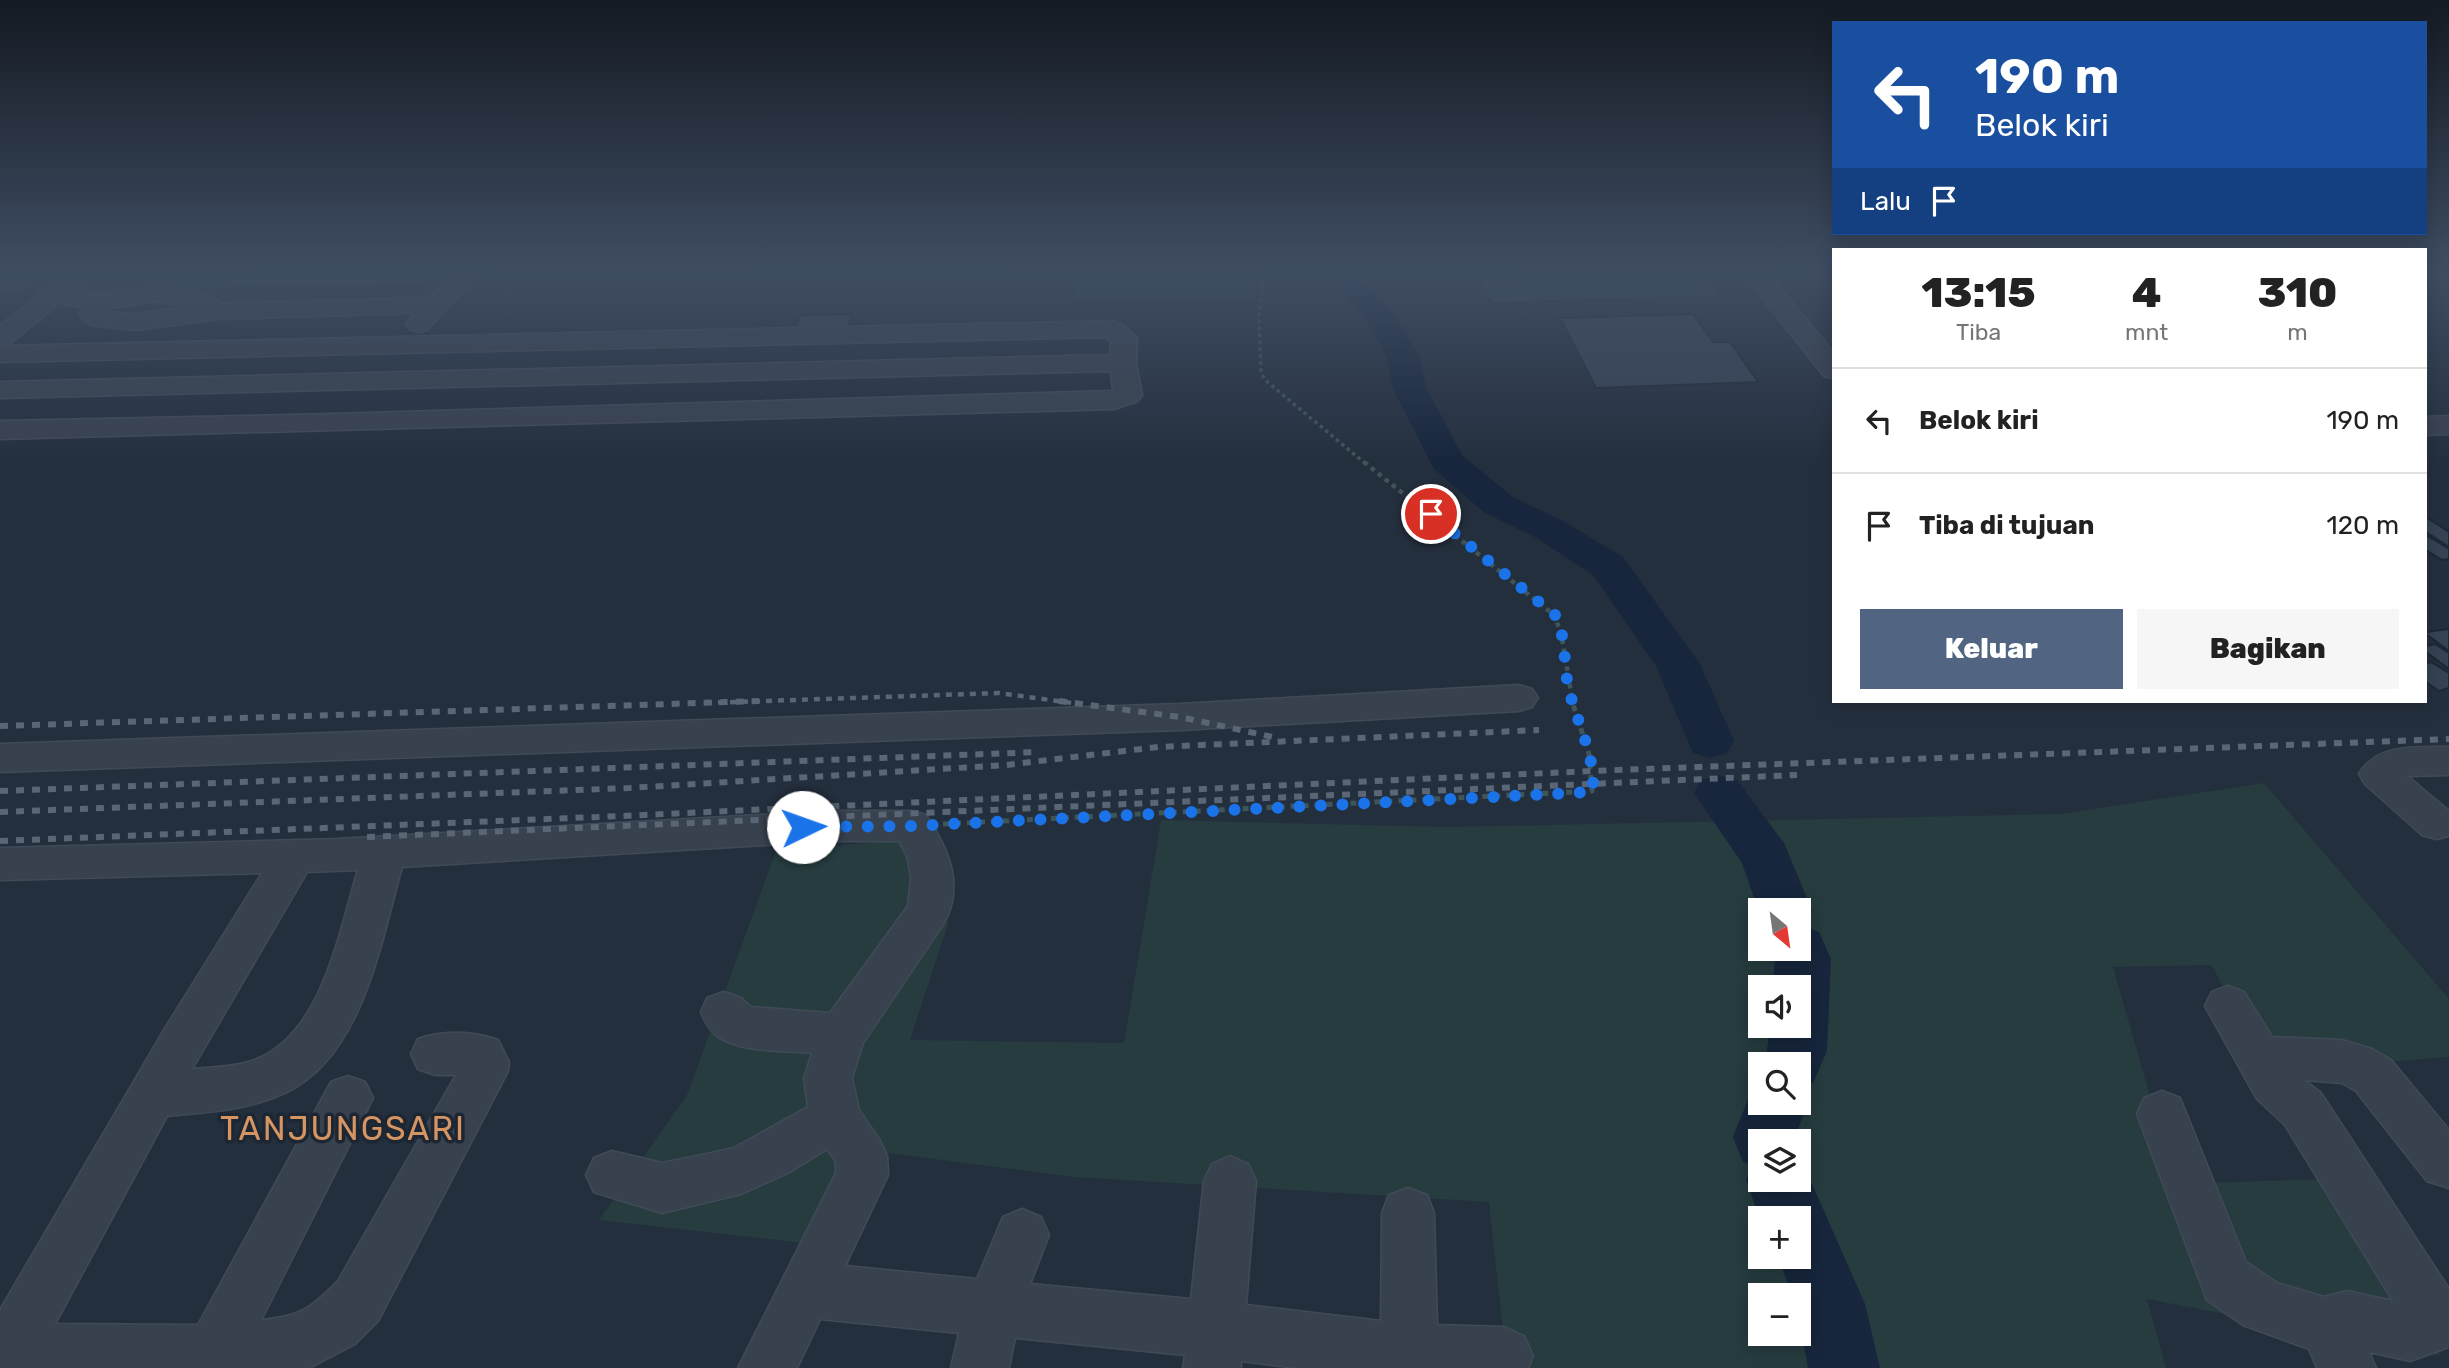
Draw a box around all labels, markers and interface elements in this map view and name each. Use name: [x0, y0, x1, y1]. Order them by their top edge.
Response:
text: 190 m: [1975, 47, 2119, 105]
icon: left: [1860, 49, 1951, 140]
text: Belok kiri: [1975, 106, 2109, 144]
icon: arrive: [1925, 182, 1963, 220]
text: Lalu: [1860, 186, 1911, 217]
text: 13:15: [1922, 268, 2035, 318]
text: 4: [2132, 268, 2161, 318]
text: 310: [2258, 268, 2337, 318]
text: Tiba: [1956, 318, 2001, 346]
text: mnt: [2125, 318, 2168, 346]
text: m: [2287, 318, 2308, 346]
icon: left: [1860, 402, 1898, 440]
text: Belok kiri: [1919, 405, 2039, 436]
text: 190 m: [2326, 405, 2399, 436]
pin: [1401, 484, 1461, 544]
icon: arrive: [1412, 495, 1450, 533]
icon: arrive: [1860, 507, 1898, 545]
text: Tiba di tujuan: [1919, 510, 2094, 541]
text: 120 m: [2327, 510, 2399, 541]
button: Keluar: [1860, 609, 2123, 689]
button: Bagikan: [2137, 609, 2399, 689]
position arrow: [766, 790, 840, 864]
north arrow: [1748, 898, 1811, 961]
map controls: [1748, 898, 1811, 1346]
button: sound: [1748, 975, 1811, 1038]
button: search: [1748, 1052, 1811, 1115]
district label: TANJUNGSARI: [220, 1109, 466, 1148]
button: layers: [1748, 1129, 1811, 1192]
button: +: [1748, 1206, 1811, 1269]
button: −: [1748, 1283, 1811, 1346]

